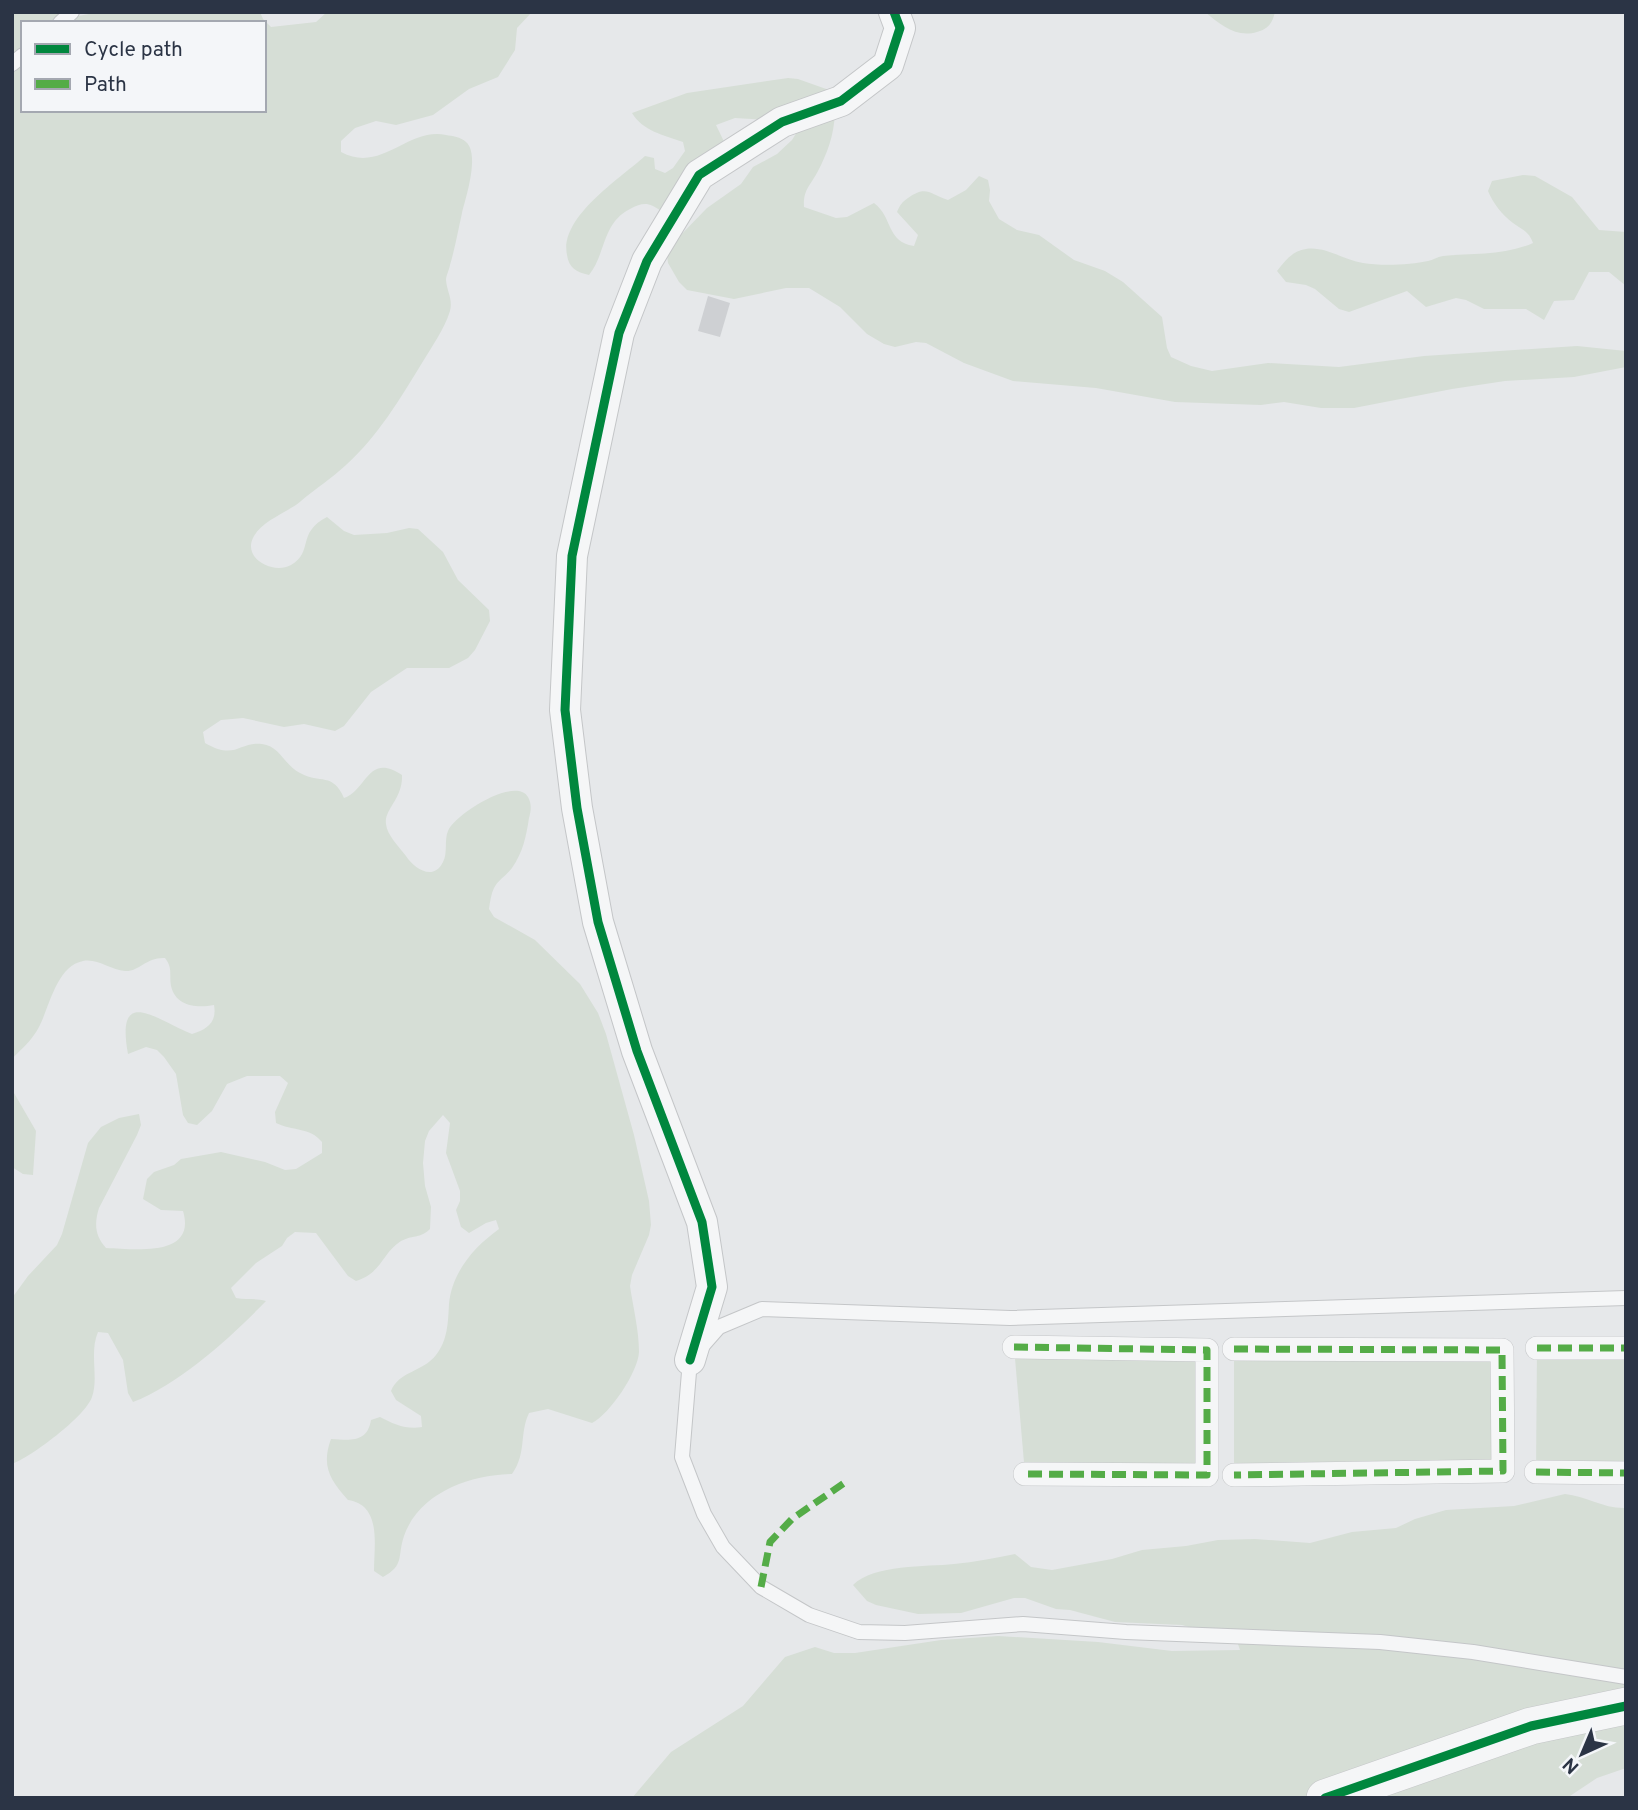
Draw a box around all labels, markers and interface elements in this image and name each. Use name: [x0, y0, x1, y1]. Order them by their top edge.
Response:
legend: [21, 21, 266, 112]
text: Cycle path: [84, 37, 183, 64]
text: Path: [84, 72, 127, 99]
north arrow: [1547, 1719, 1617, 1789]
text: N: [1558, 1751, 1585, 1778]

